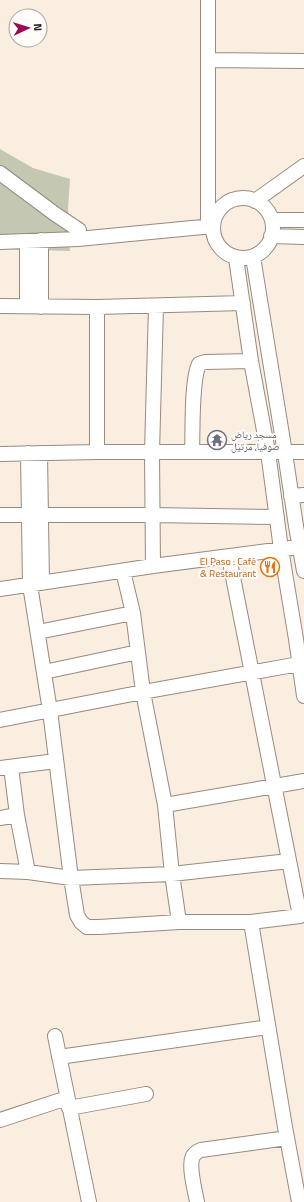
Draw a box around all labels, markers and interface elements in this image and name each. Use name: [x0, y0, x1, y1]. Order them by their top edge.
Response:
north arrow: [8, 8, 48, 48]
text: N: [30, 23, 46, 32]
place label: مسجد رياض صوفيا، مرتیل: [231, 427, 280, 454]
temple icon: مسجد رياض صوفيا، مرتیل: [206, 429, 228, 451]
place label: El Paso : Café & Restaurant: [200, 554, 256, 581]
restaurant icon: El Paso : Café & Restaurant: [259, 556, 281, 578]

